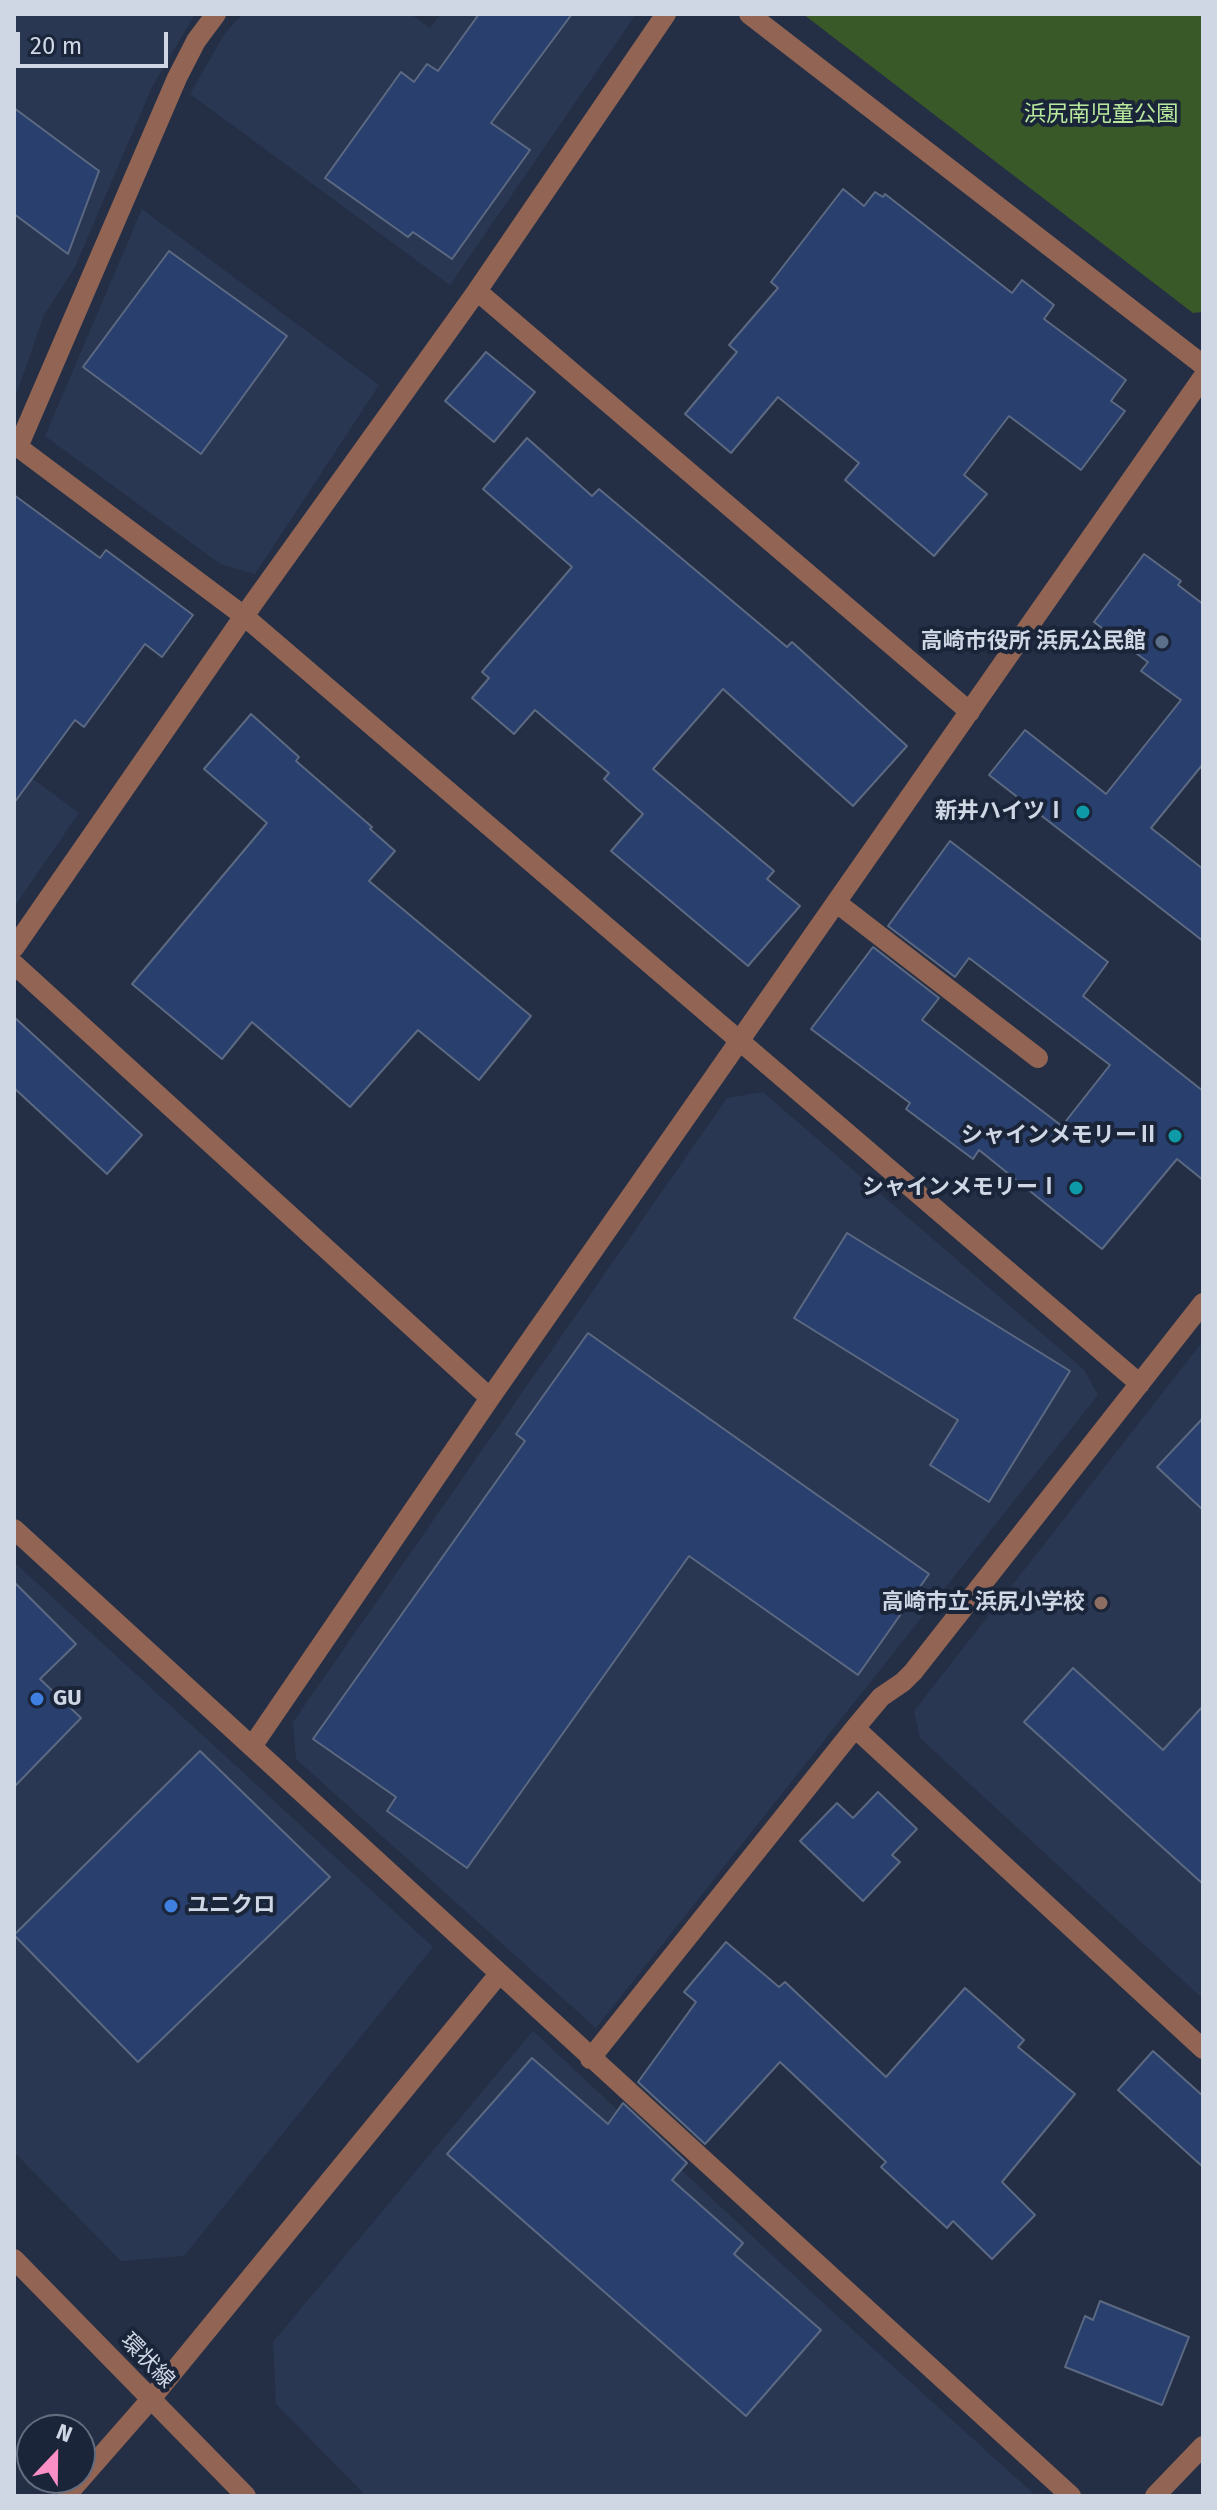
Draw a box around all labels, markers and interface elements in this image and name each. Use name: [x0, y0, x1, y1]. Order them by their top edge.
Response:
scale bar: [20, 16, 172, 66]
text: 20 m: [30, 32, 82, 60]
park label: 浜尻南児童公園: [1024, 102, 1178, 128]
place label: 高崎市役所 浜尻公民館: [921, 629, 1146, 655]
marker: 高崎市役所 浜尻公民館: [1153, 633, 1171, 651]
place label: 新井ハイツⅠ: [935, 799, 1067, 825]
marker: 新井ハイツⅠ: [1074, 803, 1092, 821]
place label: シャインメモリーⅡ: [961, 1123, 1159, 1149]
marker: シャインメモリーⅡ: [1166, 1127, 1184, 1145]
place label: シャインメモリーⅠ: [862, 1175, 1060, 1201]
marker: シャインメモリーⅠ: [1067, 1179, 1085, 1197]
place label: 高崎市立 浜尻小学校: [882, 1590, 1085, 1616]
marker: 高崎市立 浜尻小学校: [1092, 1594, 1110, 1612]
place label: GU: [53, 1686, 82, 1712]
marker: GU: [28, 1690, 46, 1708]
place label: ユニクロ: [187, 1893, 275, 1919]
marker: ユニクロ: [162, 1897, 180, 1915]
street label: 環状線: [115, 2328, 179, 2394]
north arrow: [16, 2414, 96, 2494]
text: N: [53, 2418, 76, 2448]

